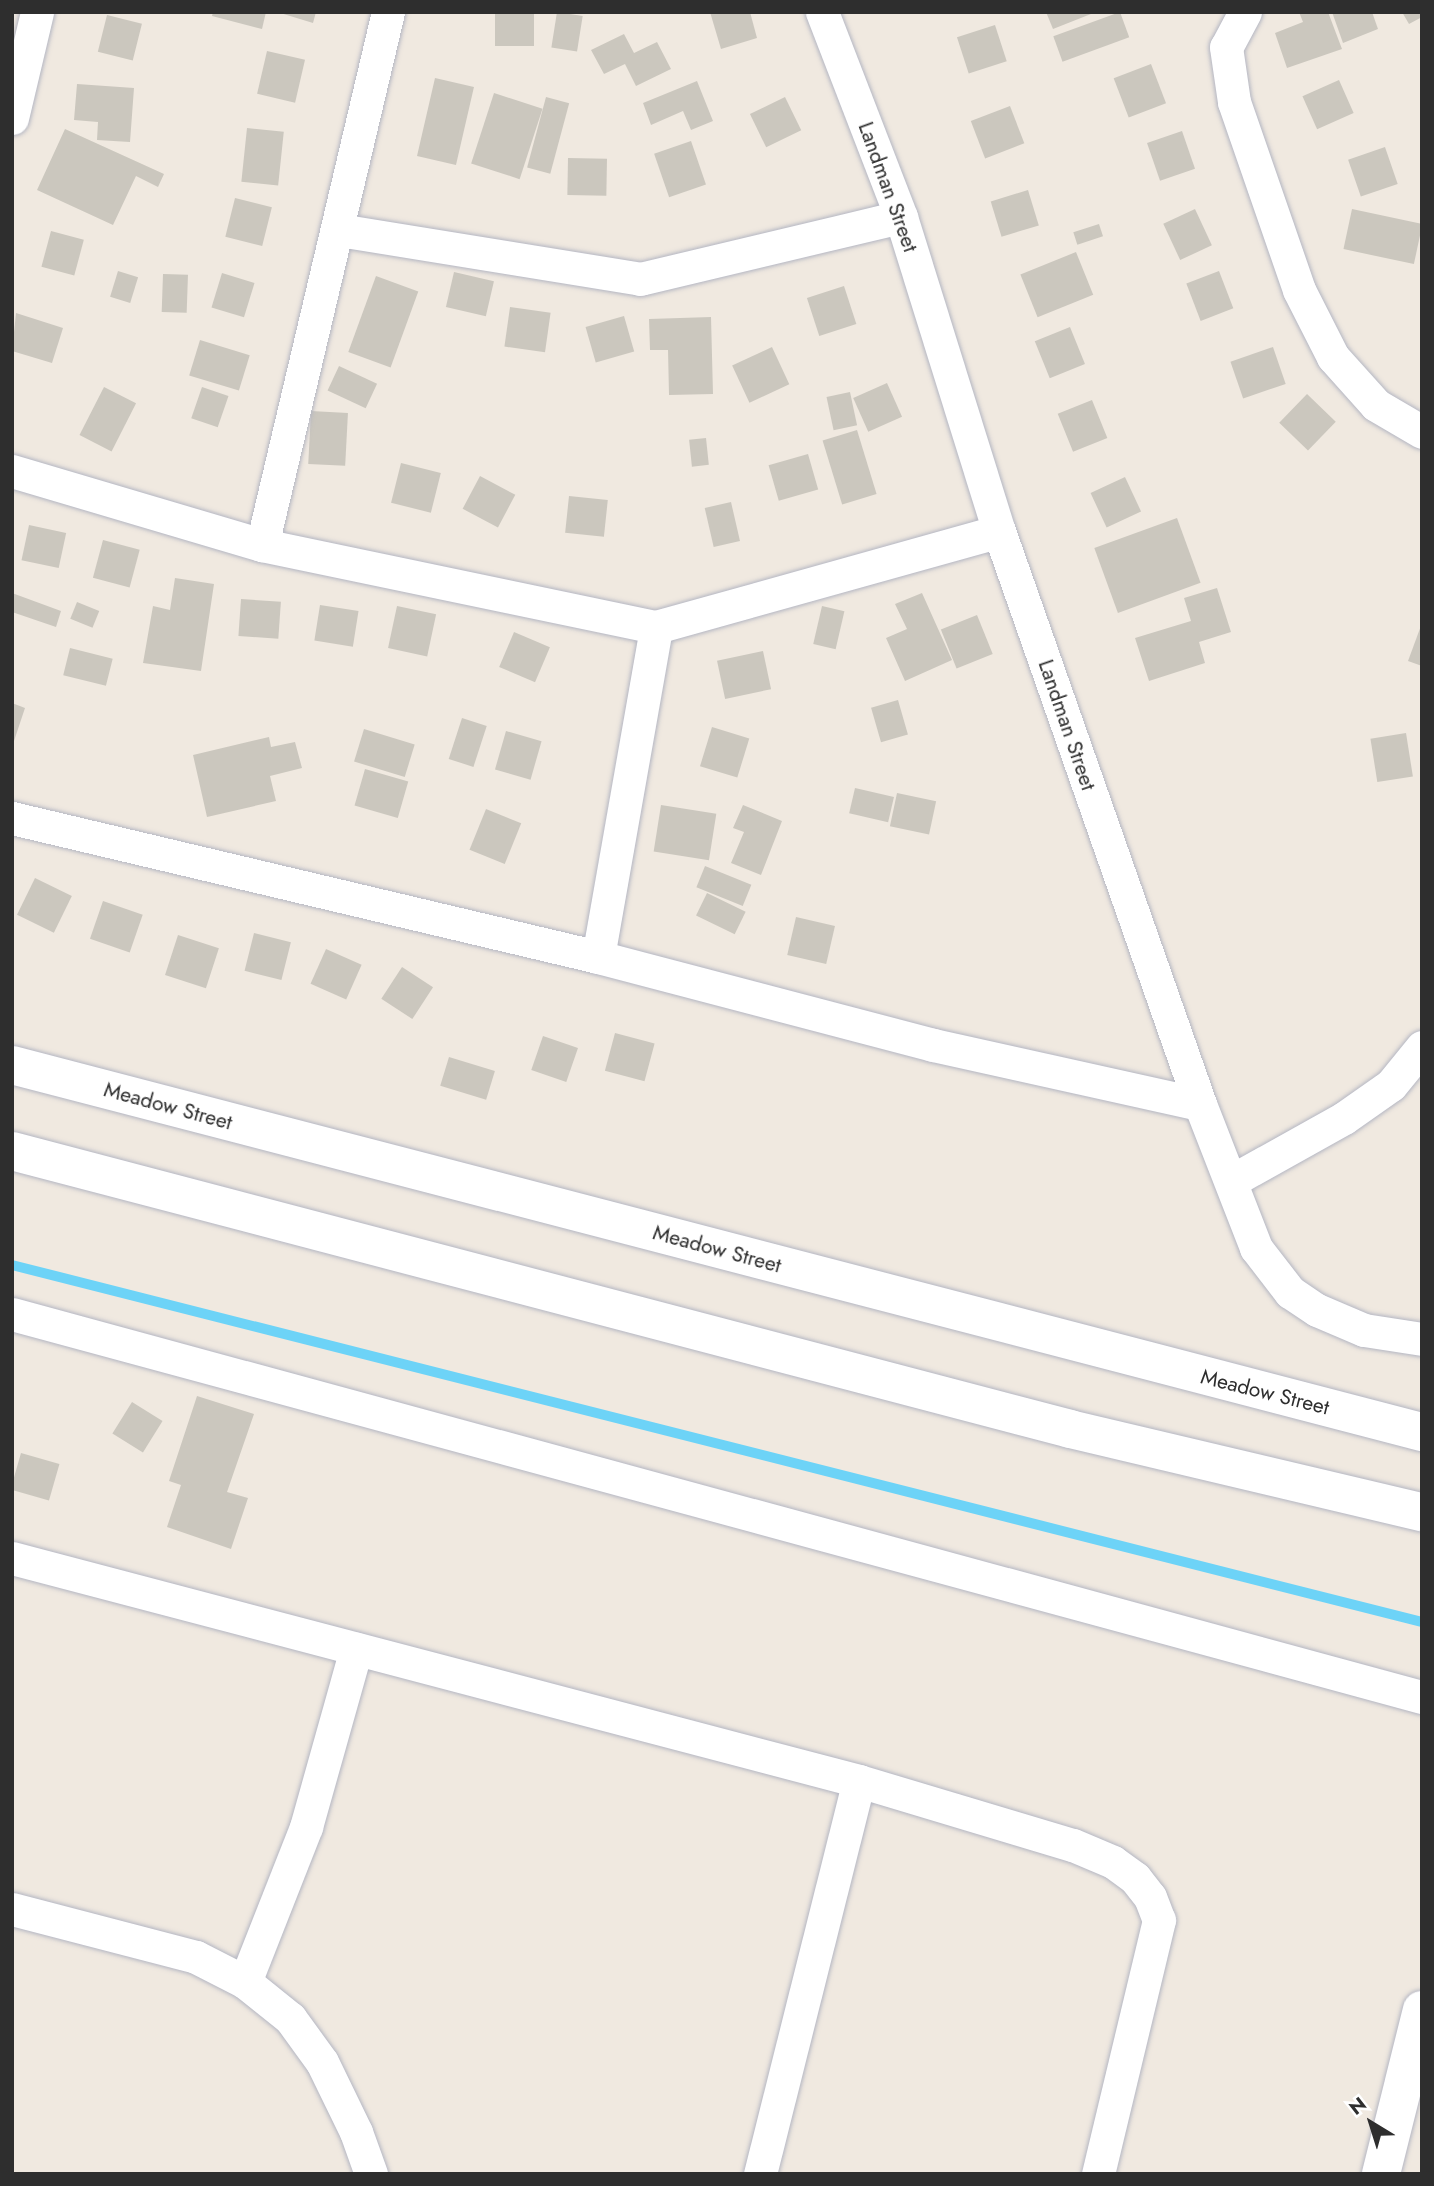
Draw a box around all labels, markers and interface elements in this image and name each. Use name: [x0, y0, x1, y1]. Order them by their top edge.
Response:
street label: Landman Street: [853, 119, 923, 255]
street label: Landman Street: [1033, 656, 1101, 794]
street label: Meadow Street: [101, 1077, 235, 1135]
street label: Meadow Street: [650, 1220, 784, 1278]
street label: Meadow Street: [1198, 1364, 1332, 1420]
north arrow: [1336, 2088, 1406, 2158]
text: N: [1344, 2091, 1372, 2121]

